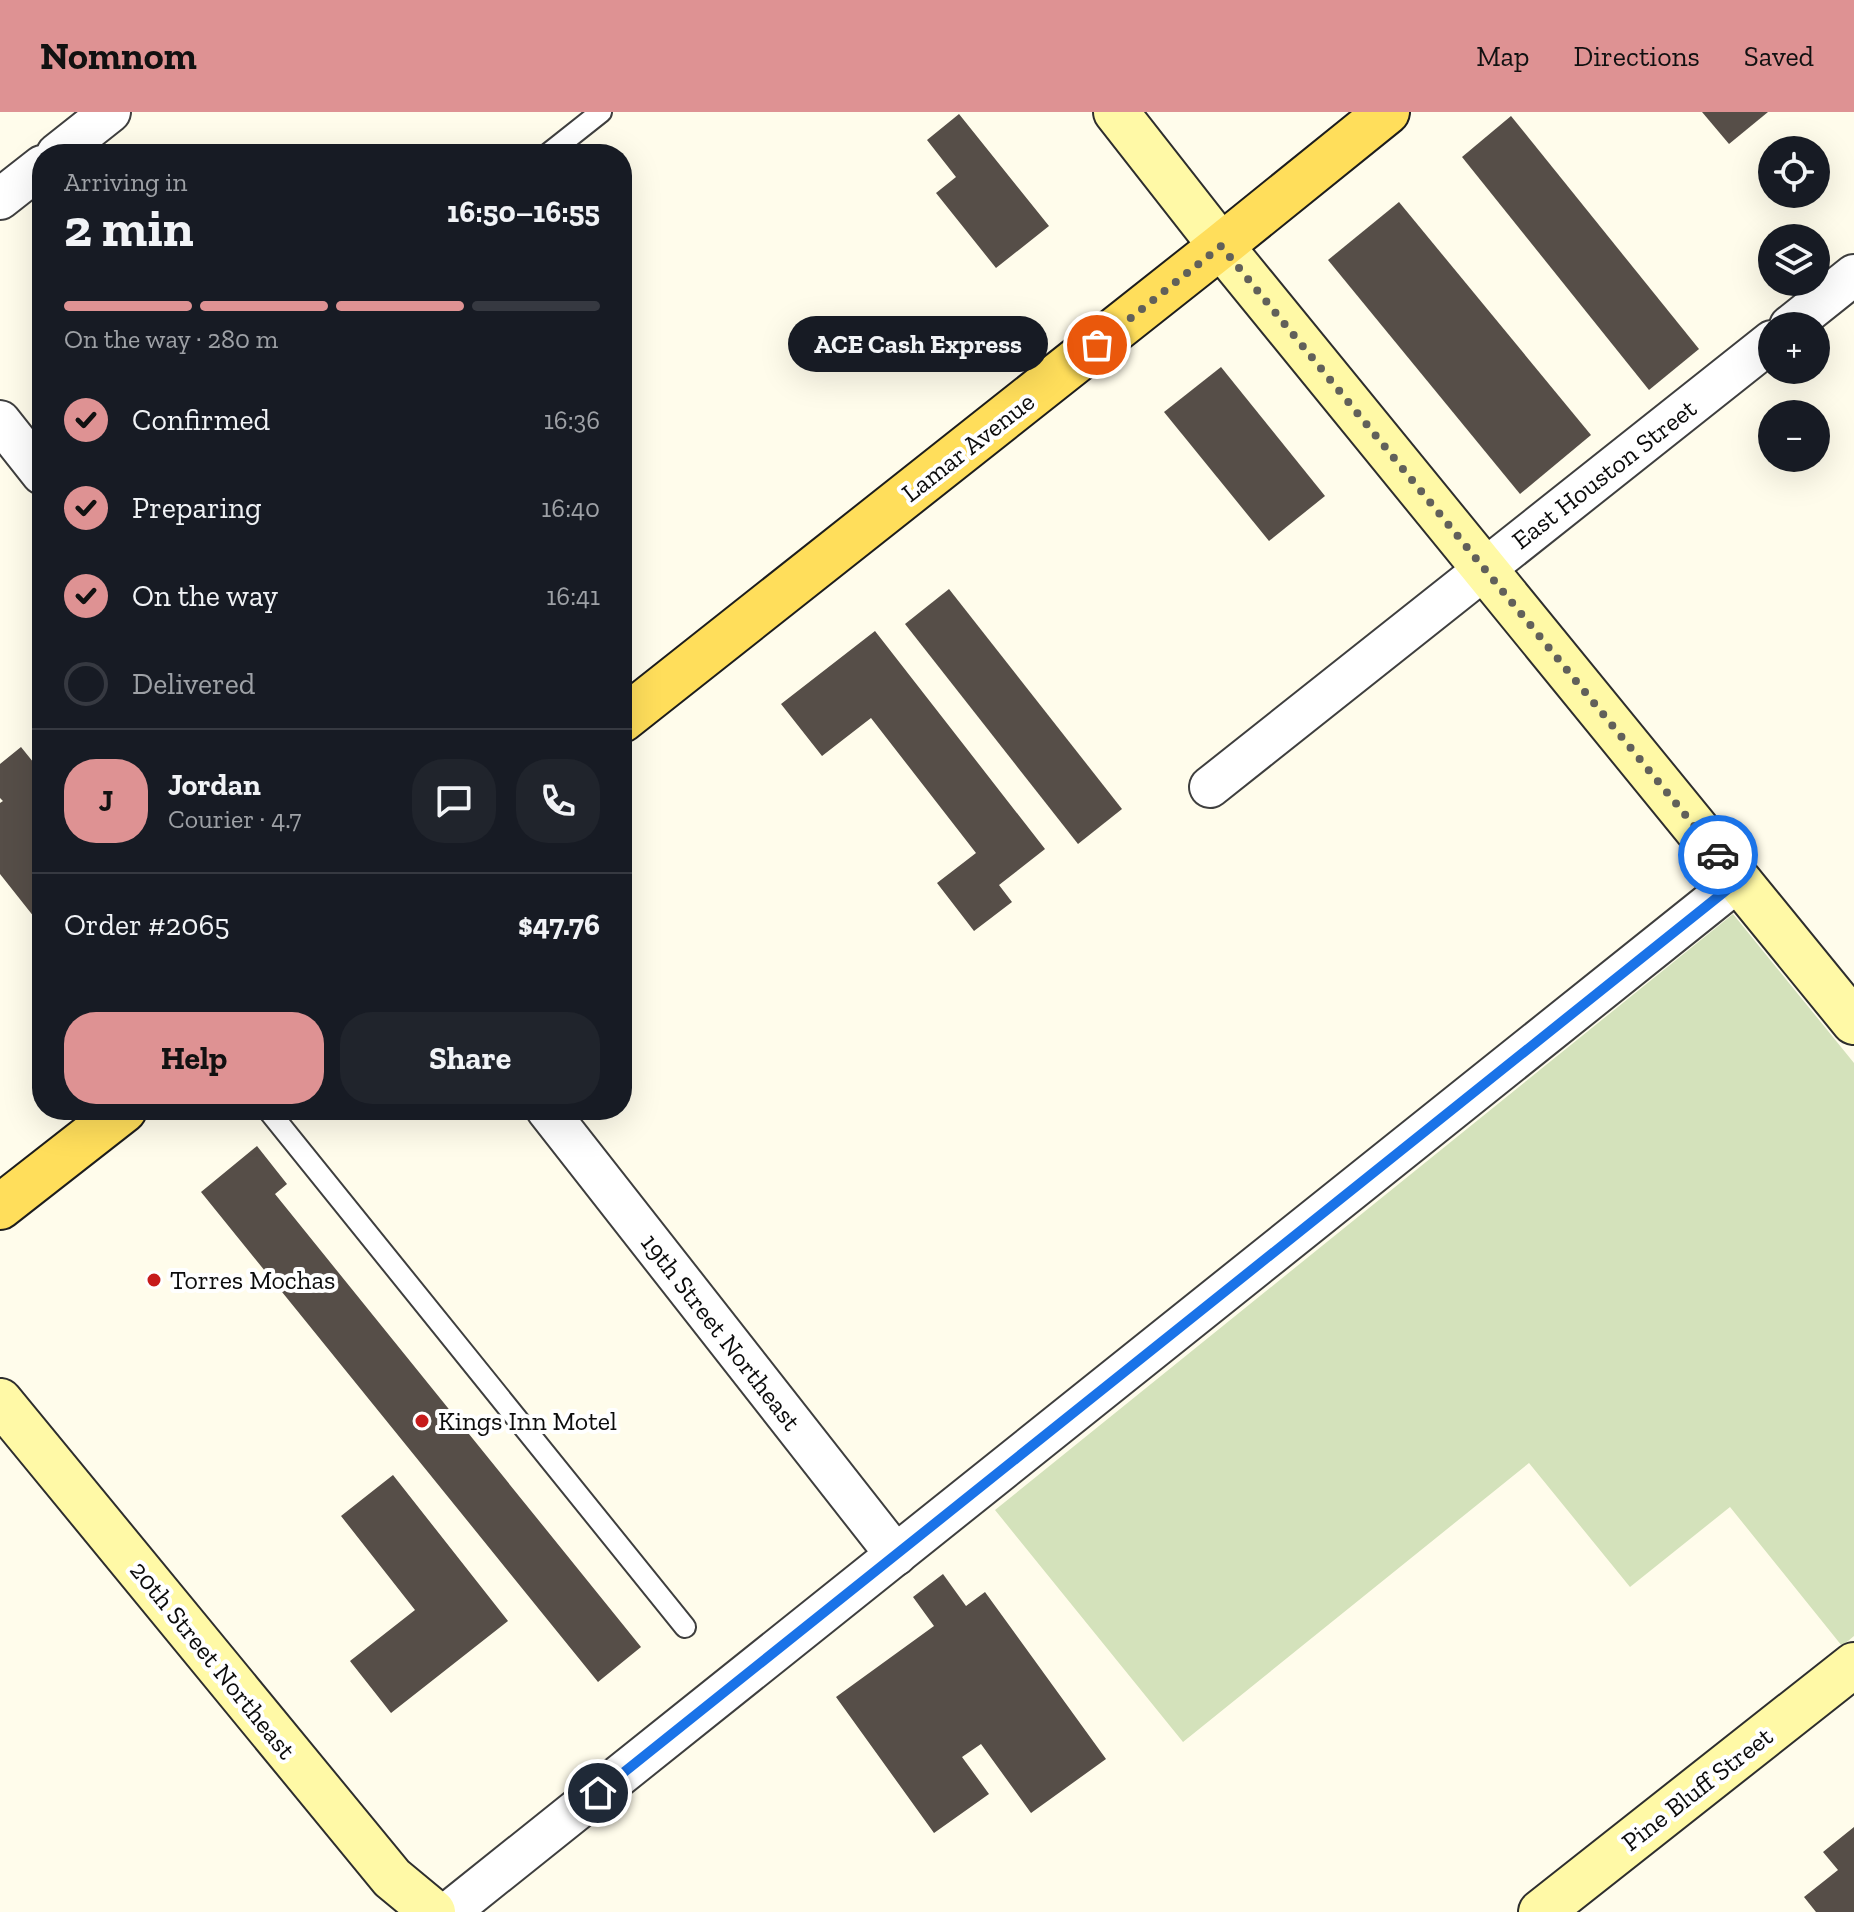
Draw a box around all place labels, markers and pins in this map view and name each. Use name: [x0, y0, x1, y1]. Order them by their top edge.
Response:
pin: [1063, 311, 1131, 379]
callout: ACE Cash Express: [789, 317, 1049, 373]
place label: Torres Mochas: [170, 1264, 335, 1296]
marker: Torres Mochas: [145, 1271, 163, 1289]
place label: Kings Inn Motel: [438, 1405, 617, 1437]
marker: Kings Inn Motel: [413, 1412, 431, 1430]
pin: [564, 1759, 632, 1827]

